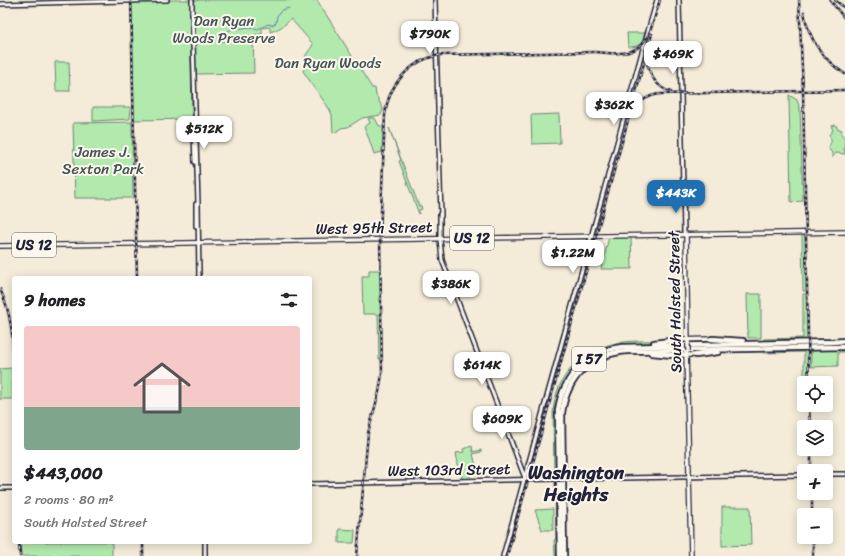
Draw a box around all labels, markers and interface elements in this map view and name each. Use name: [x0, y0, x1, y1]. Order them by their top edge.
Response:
park label: Dan Ryan Woods Preserve: [172, 8, 276, 51]
pin: $790K: [402, 21, 458, 55]
text: $790K: [410, 22, 450, 45]
pin: $469K: [645, 41, 701, 75]
text: $469K: [653, 42, 693, 65]
park label: Dan Ryan Woods: [275, 50, 381, 76]
pin: $362K: [586, 92, 642, 126]
text: $362K: [595, 93, 633, 116]
pin: $512K: [176, 116, 232, 150]
text: $512K: [185, 117, 223, 140]
park label: James J. Sexton Park: [62, 139, 144, 182]
pin: $443K: [648, 180, 704, 214]
text: $443K: [656, 181, 696, 204]
street label: West 95th Street: [315, 214, 433, 242]
road number: US 12: [450, 226, 494, 250]
street label: South Halsted Street: [661, 230, 689, 373]
road number: US 12: [12, 233, 56, 257]
pin: $1.22M: [540, 240, 606, 274]
text: $1.22M: [551, 241, 595, 264]
pin: $386K: [423, 271, 479, 305]
text: $386K: [431, 272, 471, 295]
text: 9 homes: [24, 285, 85, 315]
icon: filters: [278, 289, 300, 311]
road number: I 57: [572, 347, 606, 371]
icon: home: [126, 352, 198, 424]
pin: $614K: [454, 352, 510, 386]
text: $614K: [463, 353, 501, 376]
map controls: [797, 376, 833, 544]
button: locate: [797, 376, 833, 412]
pin: $609K: [474, 406, 530, 440]
text: $609K: [482, 407, 522, 430]
button: layers: [797, 420, 833, 456]
street label: West 103rd Street: [387, 456, 511, 484]
district label: Washington Heights: [528, 456, 625, 511]
text: $443,000: [24, 458, 103, 488]
button: +: [797, 464, 833, 500]
text: 2 rooms · 80 m²: [24, 488, 114, 511]
button: −: [797, 508, 833, 544]
text: South Halsted Street: [24, 511, 147, 534]

